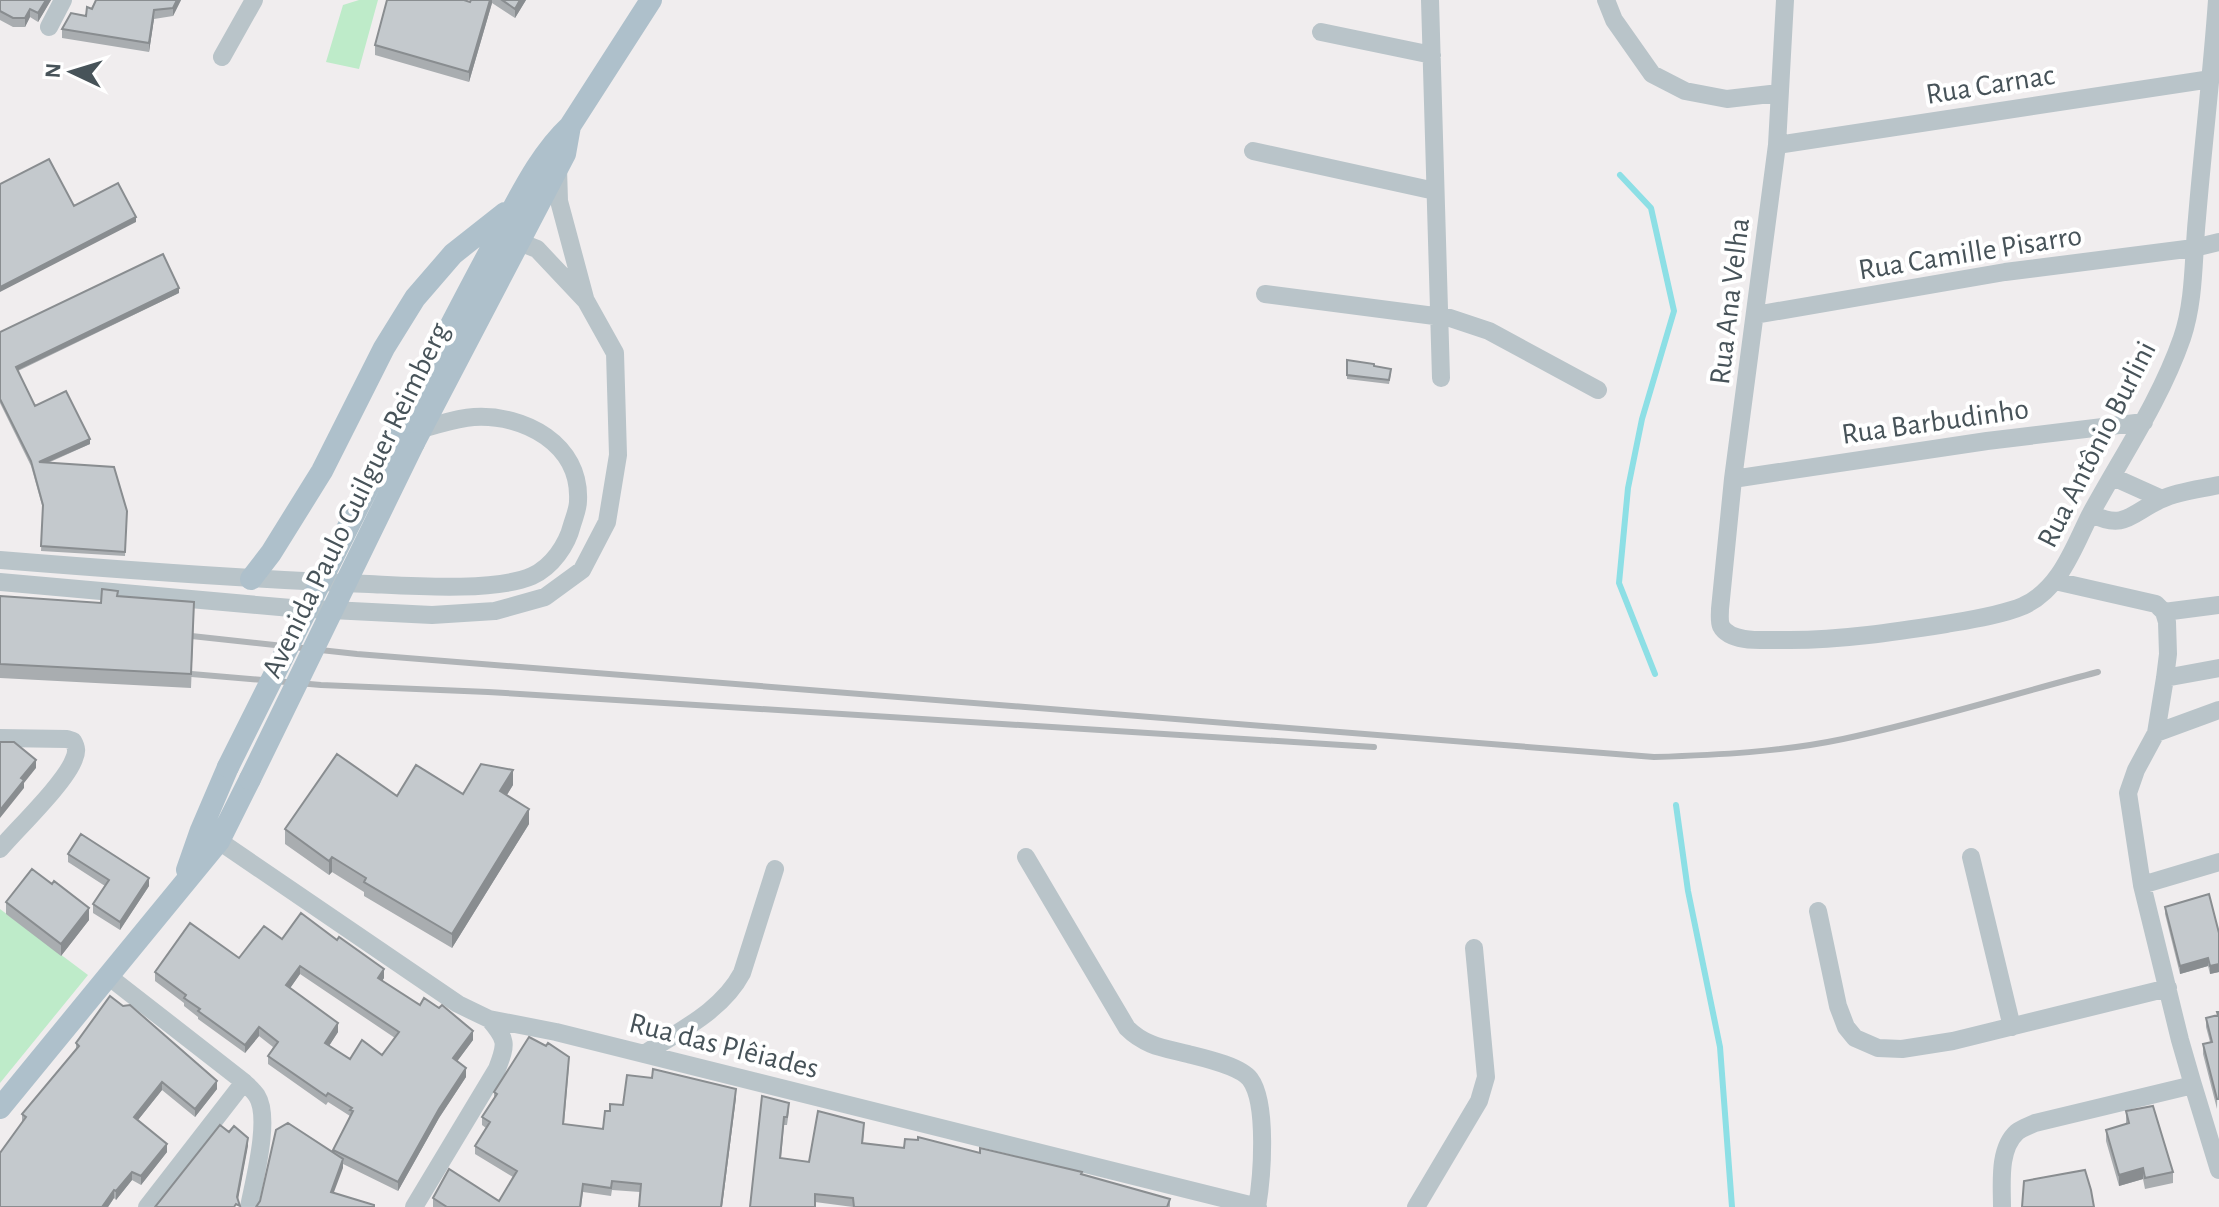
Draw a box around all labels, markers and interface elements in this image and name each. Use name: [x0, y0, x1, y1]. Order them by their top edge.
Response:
north arrow: [32, 32, 112, 112]
street label: Rua Carnac: [1924, 60, 2057, 110]
text: N: [42, 62, 65, 79]
street label: Rua Ana Velha: [1705, 216, 1755, 386]
street label: Rua Camille Pisarro: [1856, 221, 2084, 285]
street label: Avenida Paulo Guilguer Reimberg: [257, 318, 455, 683]
street label: Rua Antônio Burlini: [2032, 337, 2162, 552]
street label: Rua Barbudinho: [1840, 394, 2031, 450]
street label: Rua das Plêiades: [626, 1008, 822, 1084]

